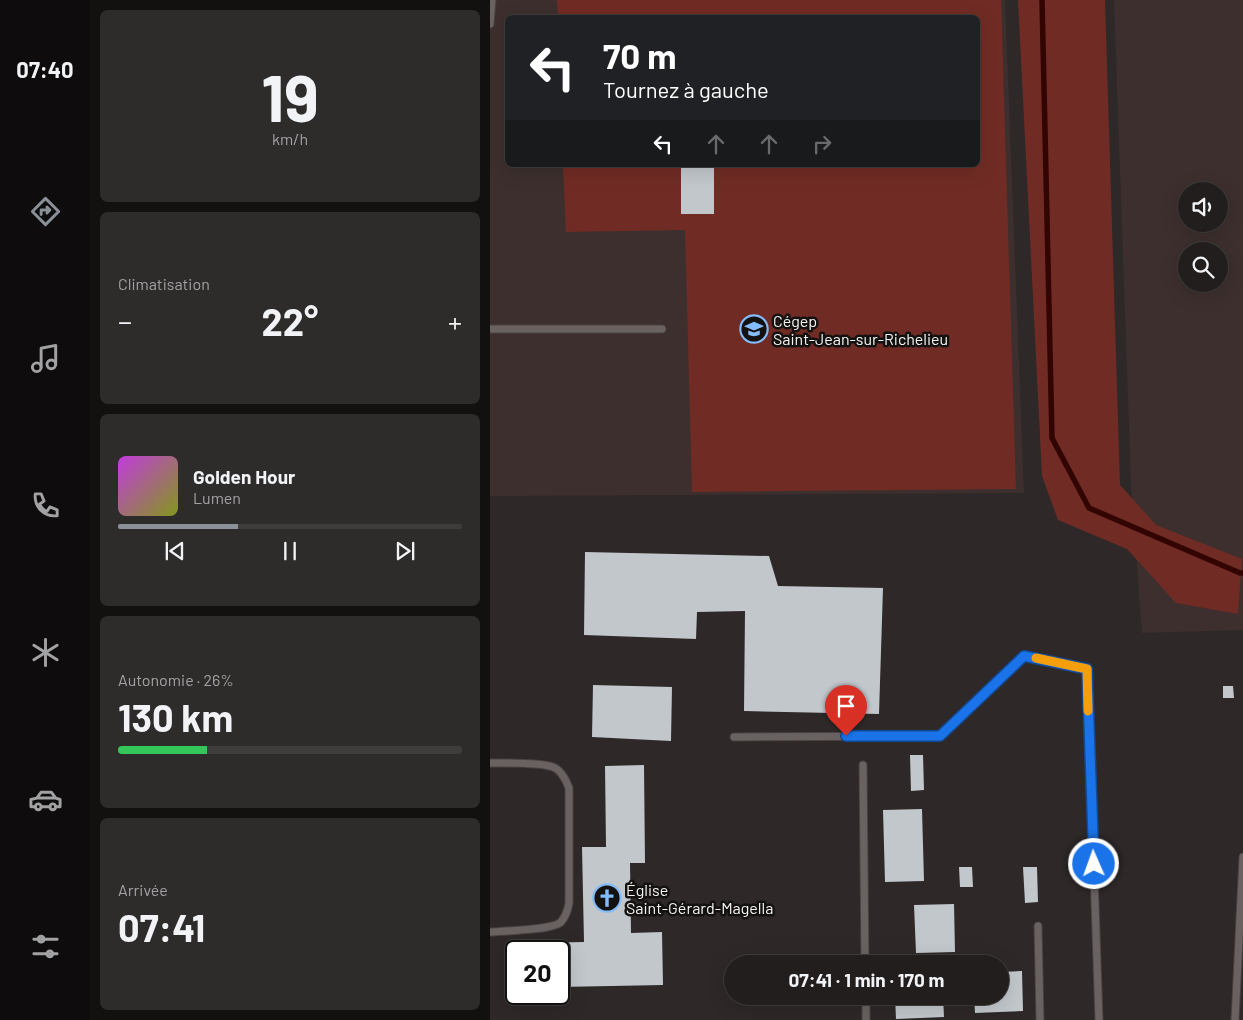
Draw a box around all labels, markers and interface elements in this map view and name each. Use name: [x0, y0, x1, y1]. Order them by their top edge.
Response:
text: 70 m: [603, 34, 677, 76]
icon: left: [520, 35, 585, 100]
text: 07:40: [16, 56, 74, 82]
text: 19: [261, 57, 319, 135]
text: Tournez à gauche: [603, 76, 769, 102]
text: km/h: [272, 129, 308, 148]
icon: left: [649, 130, 677, 158]
icon: ahead: [702, 130, 730, 158]
icon: ahead: [755, 130, 783, 158]
icon: right: [808, 130, 836, 158]
map controls: [1178, 182, 1228, 292]
button: sound: [1178, 182, 1228, 232]
icon: directions: [28, 194, 63, 229]
button: search: [1178, 242, 1228, 292]
text: Climatisation: [118, 274, 210, 293]
text: 22°: [262, 298, 318, 344]
text: −: [118, 304, 132, 338]
text: +: [448, 304, 462, 338]
place label: Cégep Saint-Jean-sur-Richelieu: [773, 311, 948, 348]
school or university icon: Cégep Saint-Jean-sur-Richelieu: [739, 314, 769, 344]
icon: music: [28, 341, 63, 376]
text: Golden Hour: [193, 465, 295, 488]
icon: phone: [28, 488, 63, 523]
text: Lumen: [193, 488, 241, 507]
icon: previous: [161, 537, 189, 565]
icon: pause: [276, 537, 304, 565]
icon: next: [391, 537, 419, 565]
icon: climate: [28, 635, 63, 670]
text: Autonomie · 26%: [118, 670, 234, 689]
pin: [825, 685, 867, 736]
icon: arrive: [832, 692, 860, 720]
text: 130 km: [118, 694, 233, 740]
icon: car: [28, 782, 63, 817]
position arrow: [1067, 837, 1119, 889]
text: Arrivée: [118, 880, 168, 899]
place label: Église Saint-Gérard-Magella: [626, 880, 773, 917]
church icon: Église Saint-Gérard-Magella: [592, 883, 622, 913]
text: 07:41: [118, 904, 205, 950]
icon: filters: [28, 929, 63, 964]
speed limit sign: 20: [505, 940, 570, 1005]
text: 07:41 · 1 min · 170 m: [789, 968, 944, 991]

